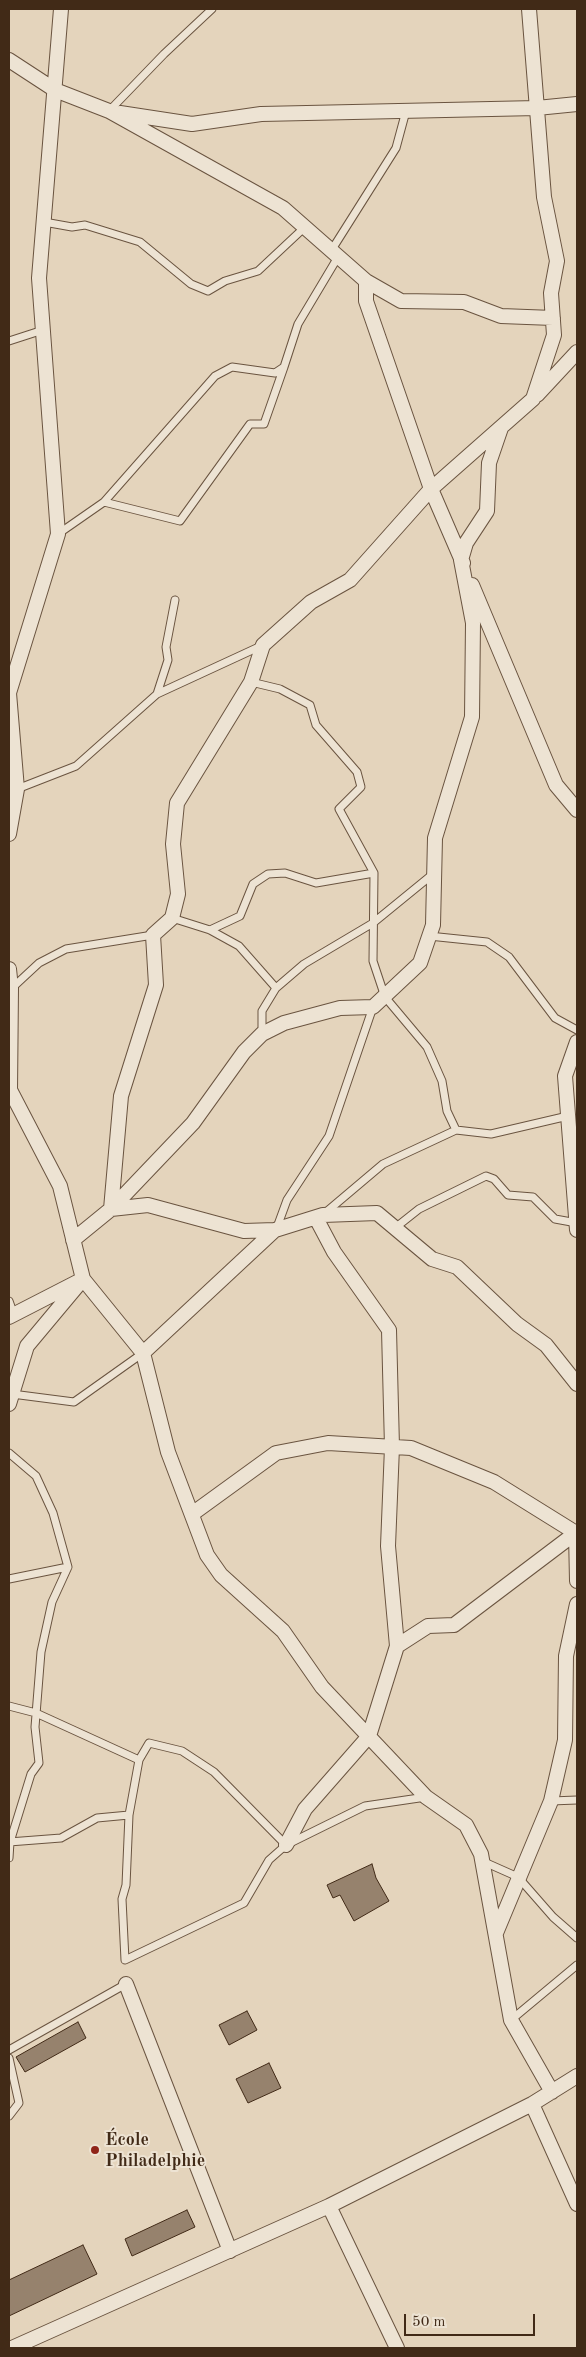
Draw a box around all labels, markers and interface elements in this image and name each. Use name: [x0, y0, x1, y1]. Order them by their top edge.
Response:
place label: École Philadelphie: [105, 2129, 205, 2172]
marker: École Philadelphie: [89, 2144, 101, 2156]
scale bar: [406, 2304, 537, 2336]
text: 50 m: [412, 2315, 446, 2330]

